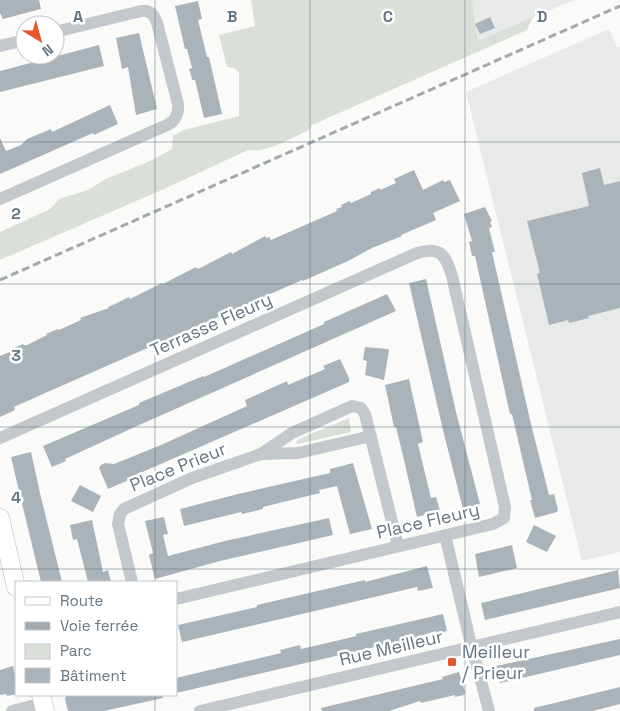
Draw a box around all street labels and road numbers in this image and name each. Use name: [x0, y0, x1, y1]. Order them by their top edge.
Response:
street label: Terrasse Fleury: [146, 287, 275, 362]
street label: Place Prieur: [126, 437, 230, 496]
street label: Place Fleury: [374, 497, 482, 544]
street label: Rue Meilleur: [337, 624, 445, 671]

